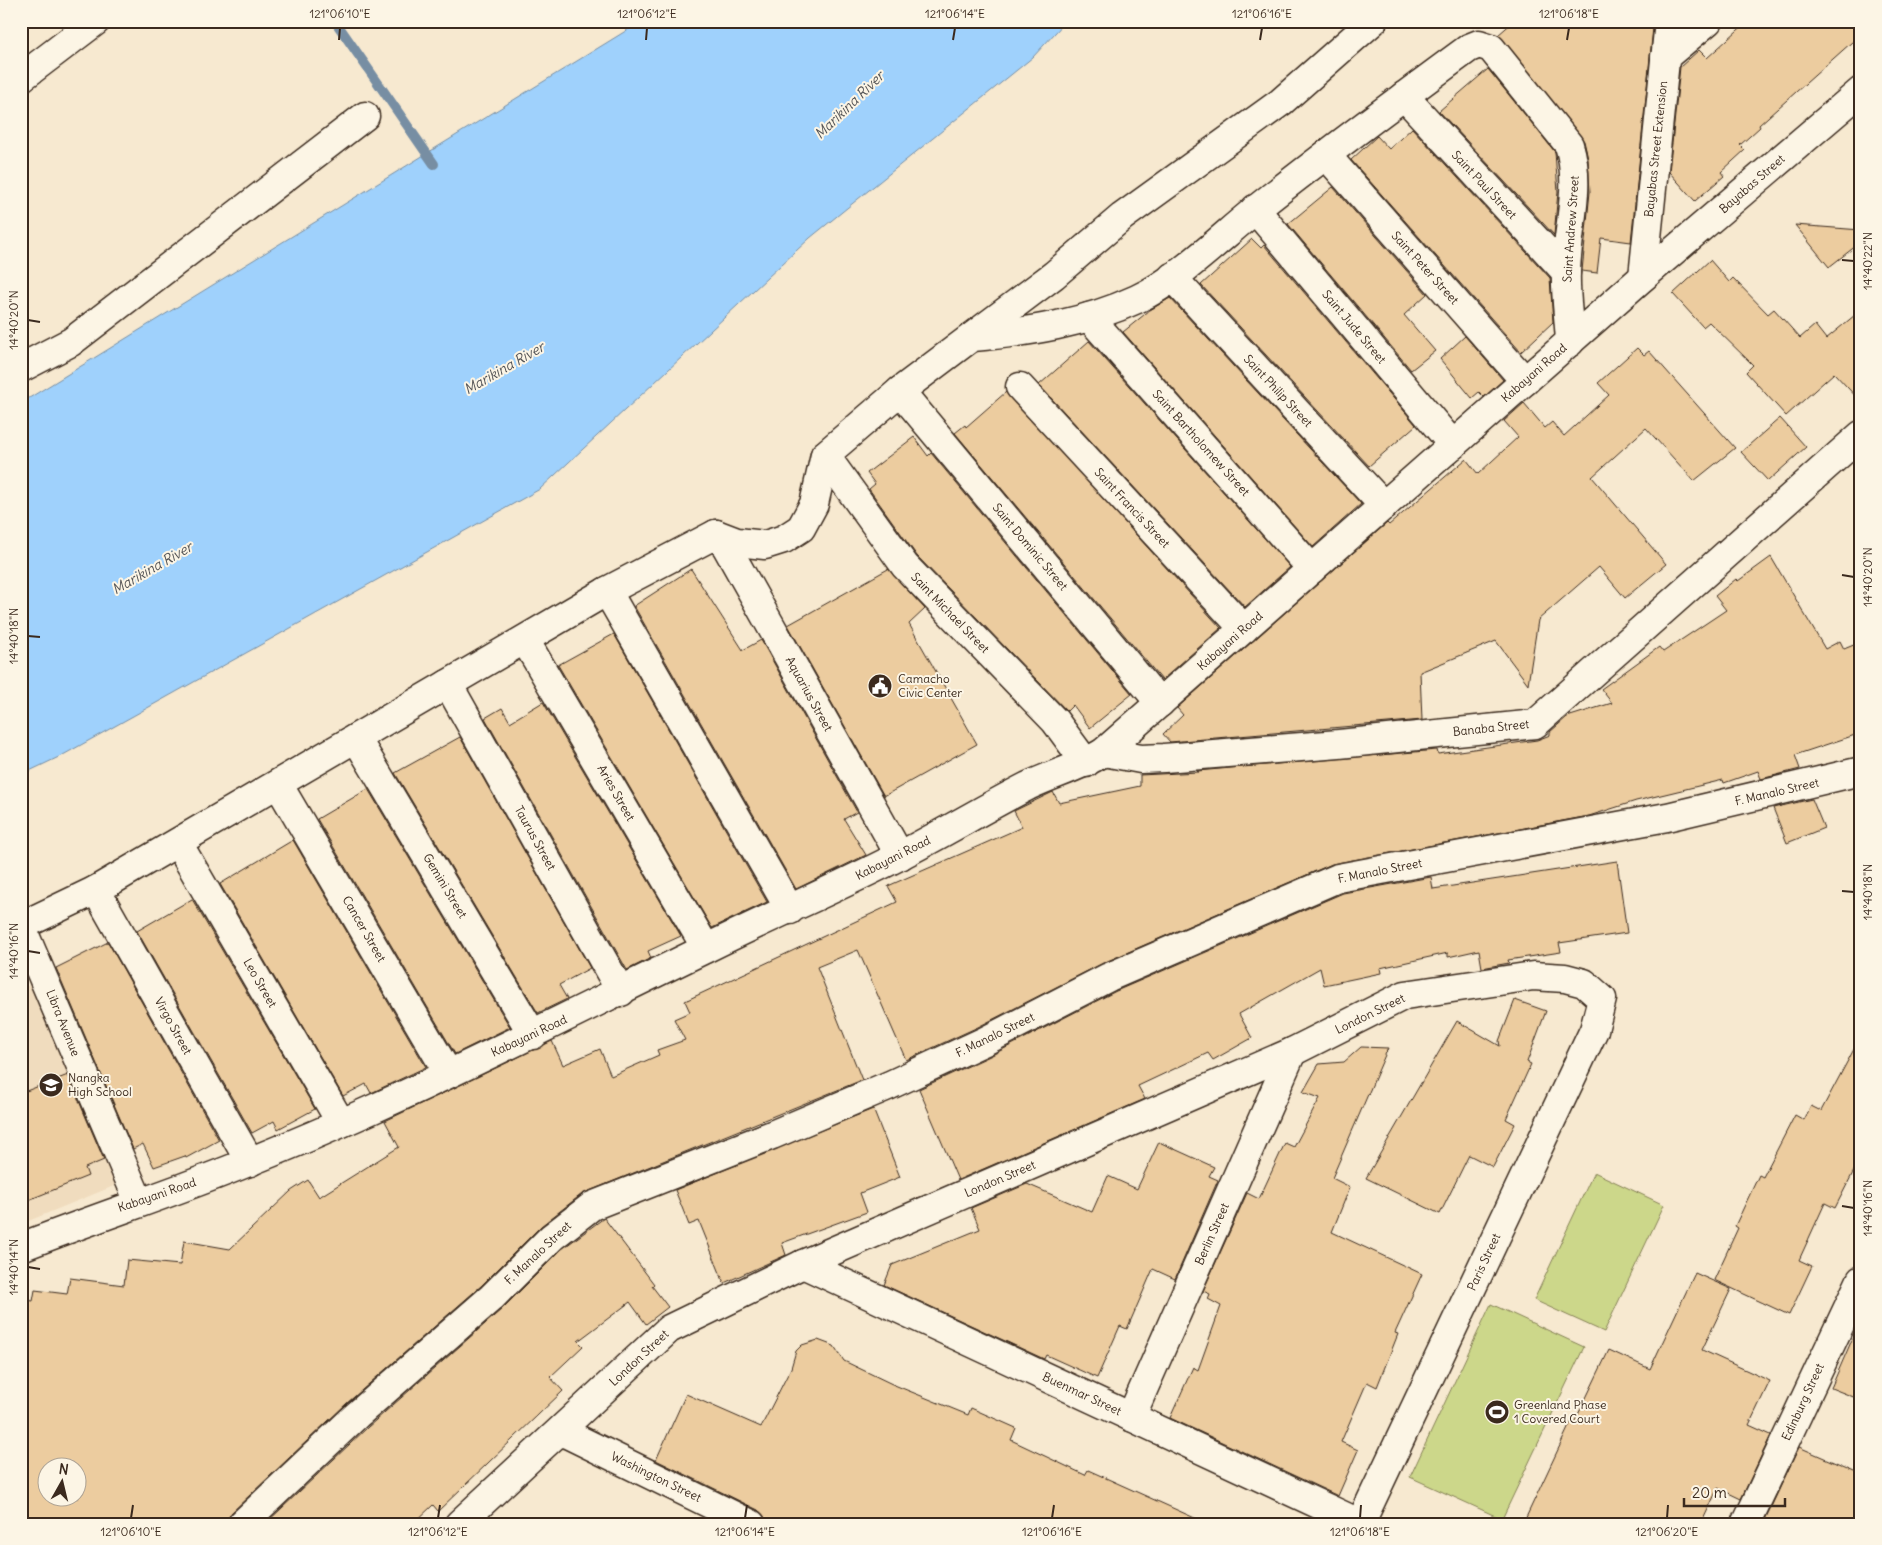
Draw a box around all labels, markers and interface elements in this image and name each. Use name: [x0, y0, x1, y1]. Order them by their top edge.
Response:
text: 121°06'10"E: [309, 6, 371, 21]
text: 121°06'12"E: [617, 6, 677, 21]
text: 121°06'14"E: [925, 6, 985, 21]
text: 121°06'16"E: [1232, 6, 1292, 21]
text: 121°06'18"E: [1539, 6, 1599, 21]
water label: Marikina River: [810, 66, 889, 143]
street label: Bayabas Street Extension: [1641, 80, 1670, 218]
street label: Saint Paul Street: [1449, 147, 1520, 222]
street label: Bayabas Street: [1716, 151, 1788, 216]
street label: Saint Andrew Street: [1559, 175, 1582, 283]
street label: Saint Peter Street: [1389, 228, 1462, 307]
text: 14°40'22"N: [1860, 232, 1875, 290]
street label: Saint Jude Street: [1319, 287, 1389, 366]
text: 14°40'20"N: [6, 290, 21, 350]
water label: Marikina River: [461, 337, 549, 398]
street label: Kabayani Road: [1498, 340, 1570, 405]
street label: Saint Philip Street: [1241, 351, 1316, 430]
street label: Saint Bartholomew Street: [1150, 386, 1253, 499]
street label: Saint Francis Street: [1091, 465, 1173, 551]
street label: Saint Dominic Street: [990, 500, 1071, 593]
water label: Marikina River: [109, 537, 197, 598]
text: 14°40'20"N: [1860, 547, 1875, 607]
street label: Saint Michael Street: [908, 569, 993, 656]
text: 14°40'18"N: [6, 608, 21, 664]
street label: Kabayani Road: [1194, 608, 1266, 673]
street label: Aquarius Street: [783, 654, 836, 734]
place label: Camacho Civic Center: [898, 671, 962, 700]
public building icon: Camacho Civic Center: [867, 673, 893, 699]
street label: Banaba Street: [1452, 716, 1530, 739]
street label: Aries Street: [594, 762, 638, 823]
street label: F. Manalo Street: [1733, 775, 1820, 808]
street label: Taurus Street: [512, 803, 559, 873]
street label: Kabayani Road: [853, 832, 933, 883]
street label: Gemini Street: [420, 851, 471, 921]
street label: F. Manalo Street: [1336, 855, 1423, 886]
text: 14°40'18"N: [1860, 864, 1875, 920]
street label: Cancer Street: [340, 893, 389, 964]
text: 14°40'16"N: [6, 923, 21, 979]
street label: Leo Street: [240, 956, 280, 1010]
street label: Libra Avenue: [43, 987, 84, 1058]
street label: London Street: [1332, 990, 1407, 1037]
street label: Virgo Street: [152, 994, 195, 1057]
street label: F. Manalo Street: [953, 1009, 1037, 1060]
street label: Kabayani Road: [489, 1011, 569, 1060]
place label: Nangka High School: [68, 1070, 132, 1099]
school or university icon: Nangka High School: [38, 1072, 64, 1098]
street label: London Street: [962, 1157, 1038, 1200]
street label: Kabayani Road: [116, 1174, 198, 1215]
text: 14°40'16"N: [1860, 1180, 1875, 1236]
street label: Berlin Street: [1191, 1200, 1232, 1267]
street label: F. Manalo Street: [501, 1218, 574, 1287]
street label: Paris Street: [1464, 1231, 1503, 1293]
text: 14°40'14"N: [6, 1239, 21, 1295]
street label: London Street: [606, 1326, 671, 1389]
street label: Edinburg Street: [1778, 1361, 1827, 1443]
street label: Buenmar Street: [1040, 1369, 1124, 1418]
place label: Greenland Phase 1 Covered Court: [1514, 1397, 1606, 1426]
sports icon: Greenland Phase 1 Covered Court: [1484, 1399, 1510, 1425]
street label: Washington Street: [609, 1448, 704, 1505]
north arrow: [38, 1458, 88, 1508]
text: N: [58, 1460, 70, 1479]
scale bar: [1684, 1475, 1786, 1507]
text: 20 m: [1692, 1483, 1727, 1502]
text: 121°06'10"E: [100, 1524, 162, 1539]
text: 121°06'12"E: [408, 1524, 468, 1539]
text: 121°06'14"E: [715, 1524, 775, 1539]
text: 121°06'16"E: [1022, 1524, 1082, 1539]
text: 121°06'18"E: [1330, 1524, 1390, 1539]
text: 121°06'20"E: [1636, 1524, 1698, 1539]

